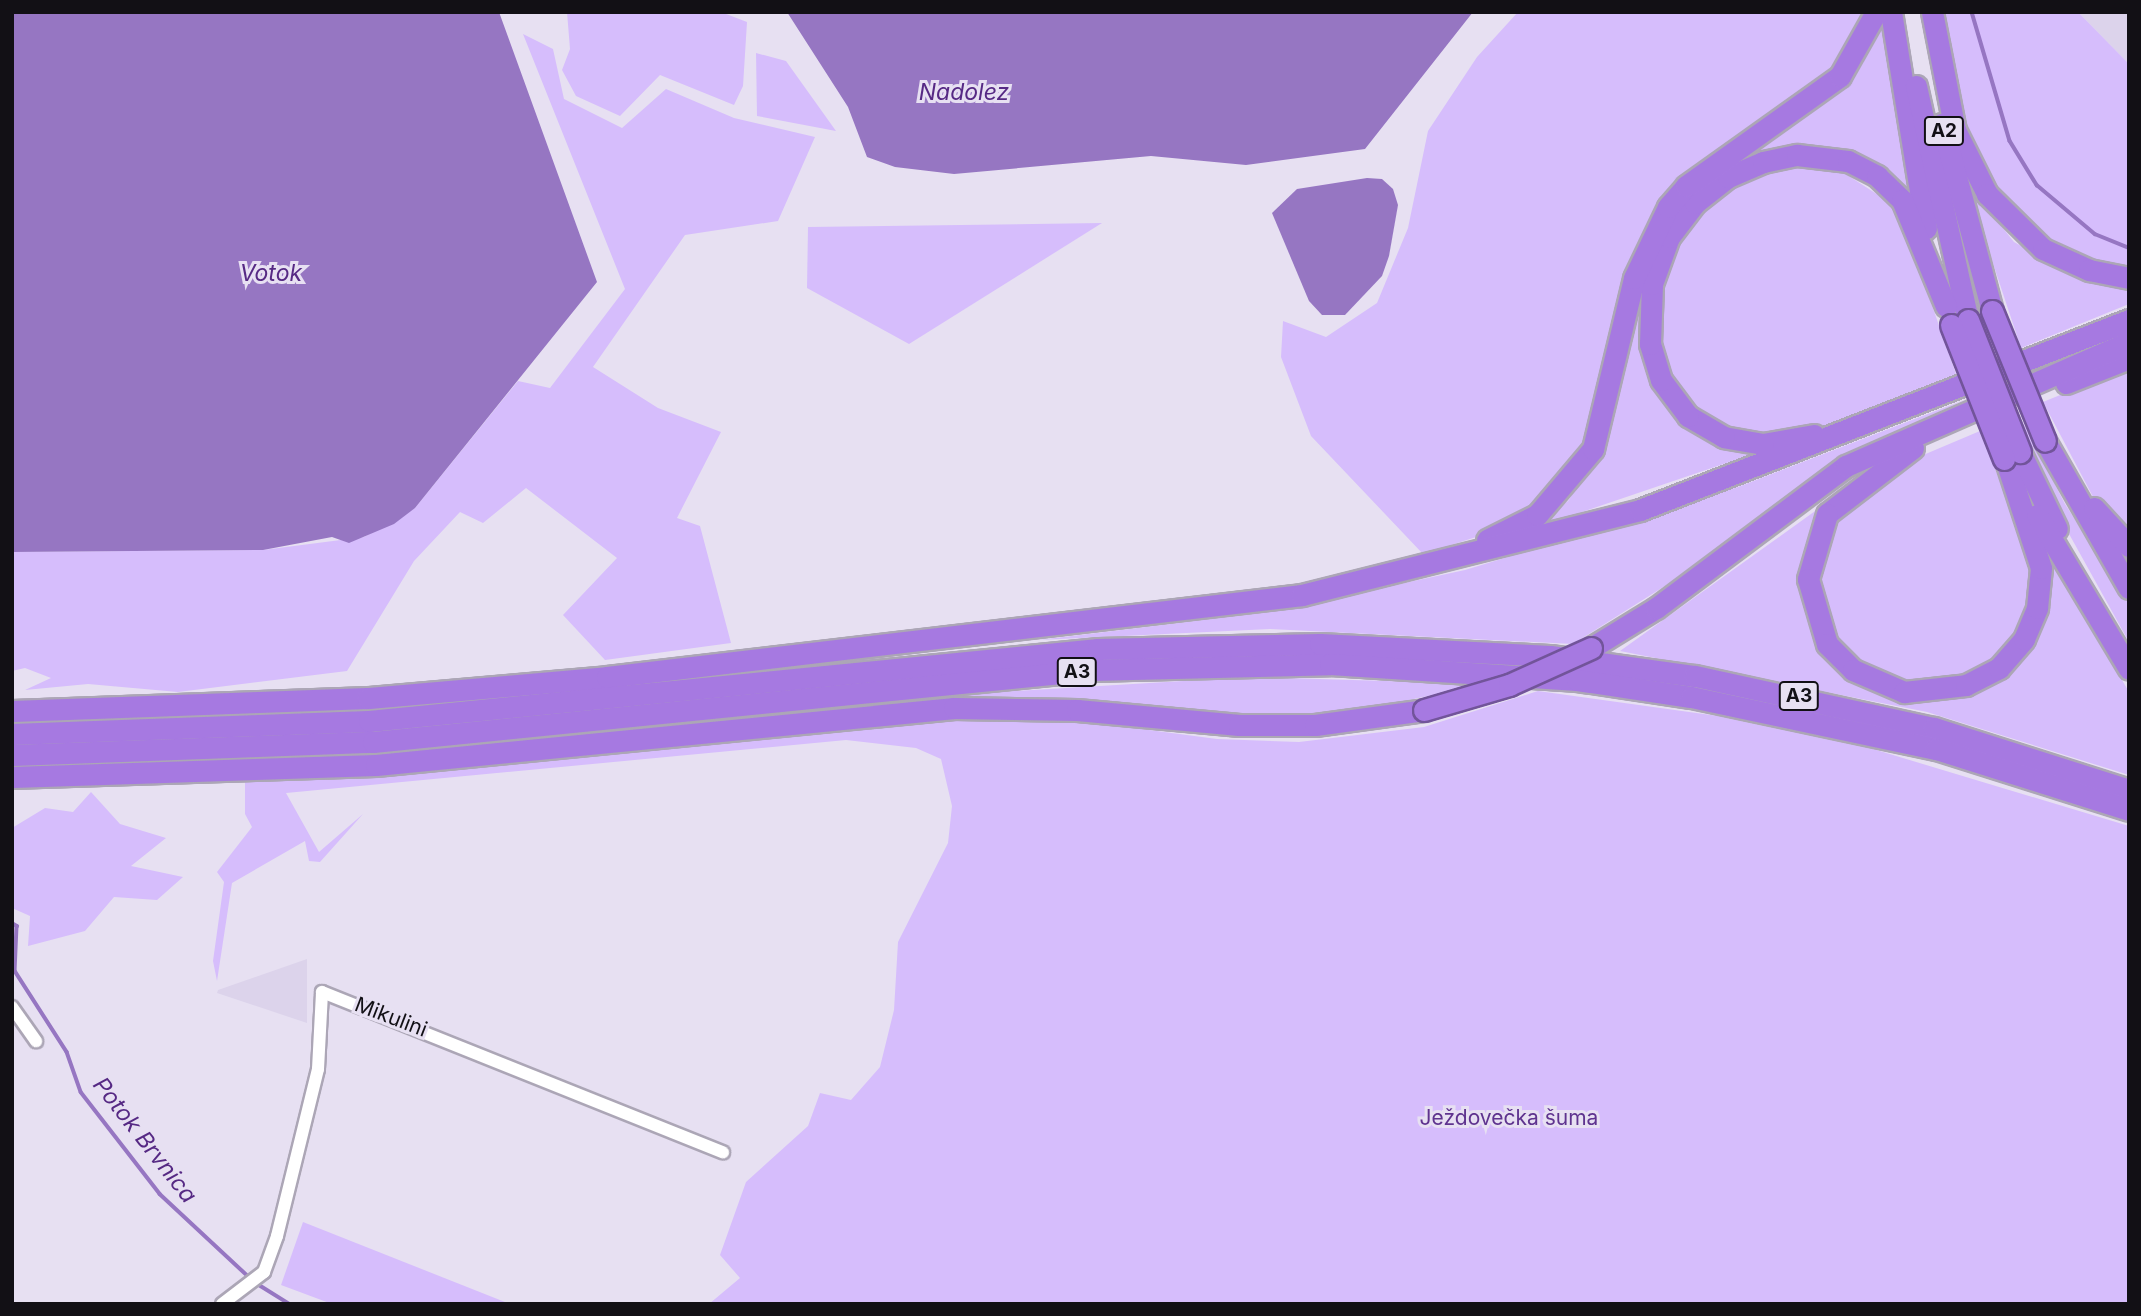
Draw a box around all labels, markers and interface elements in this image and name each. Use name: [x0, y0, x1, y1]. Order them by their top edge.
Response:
water label: Nadolez: [919, 78, 1009, 106]
road number: A2: [1923, 116, 1965, 146]
water label: Votok: [240, 259, 302, 287]
road number: A3: [1056, 656, 1098, 688]
road number: A3: [1778, 680, 1820, 712]
street label: Mikulini: [351, 992, 431, 1042]
water label: Potok Brvnica: [87, 1072, 203, 1208]
park label: Ježdovečka šuma: [1420, 1105, 1598, 1131]

